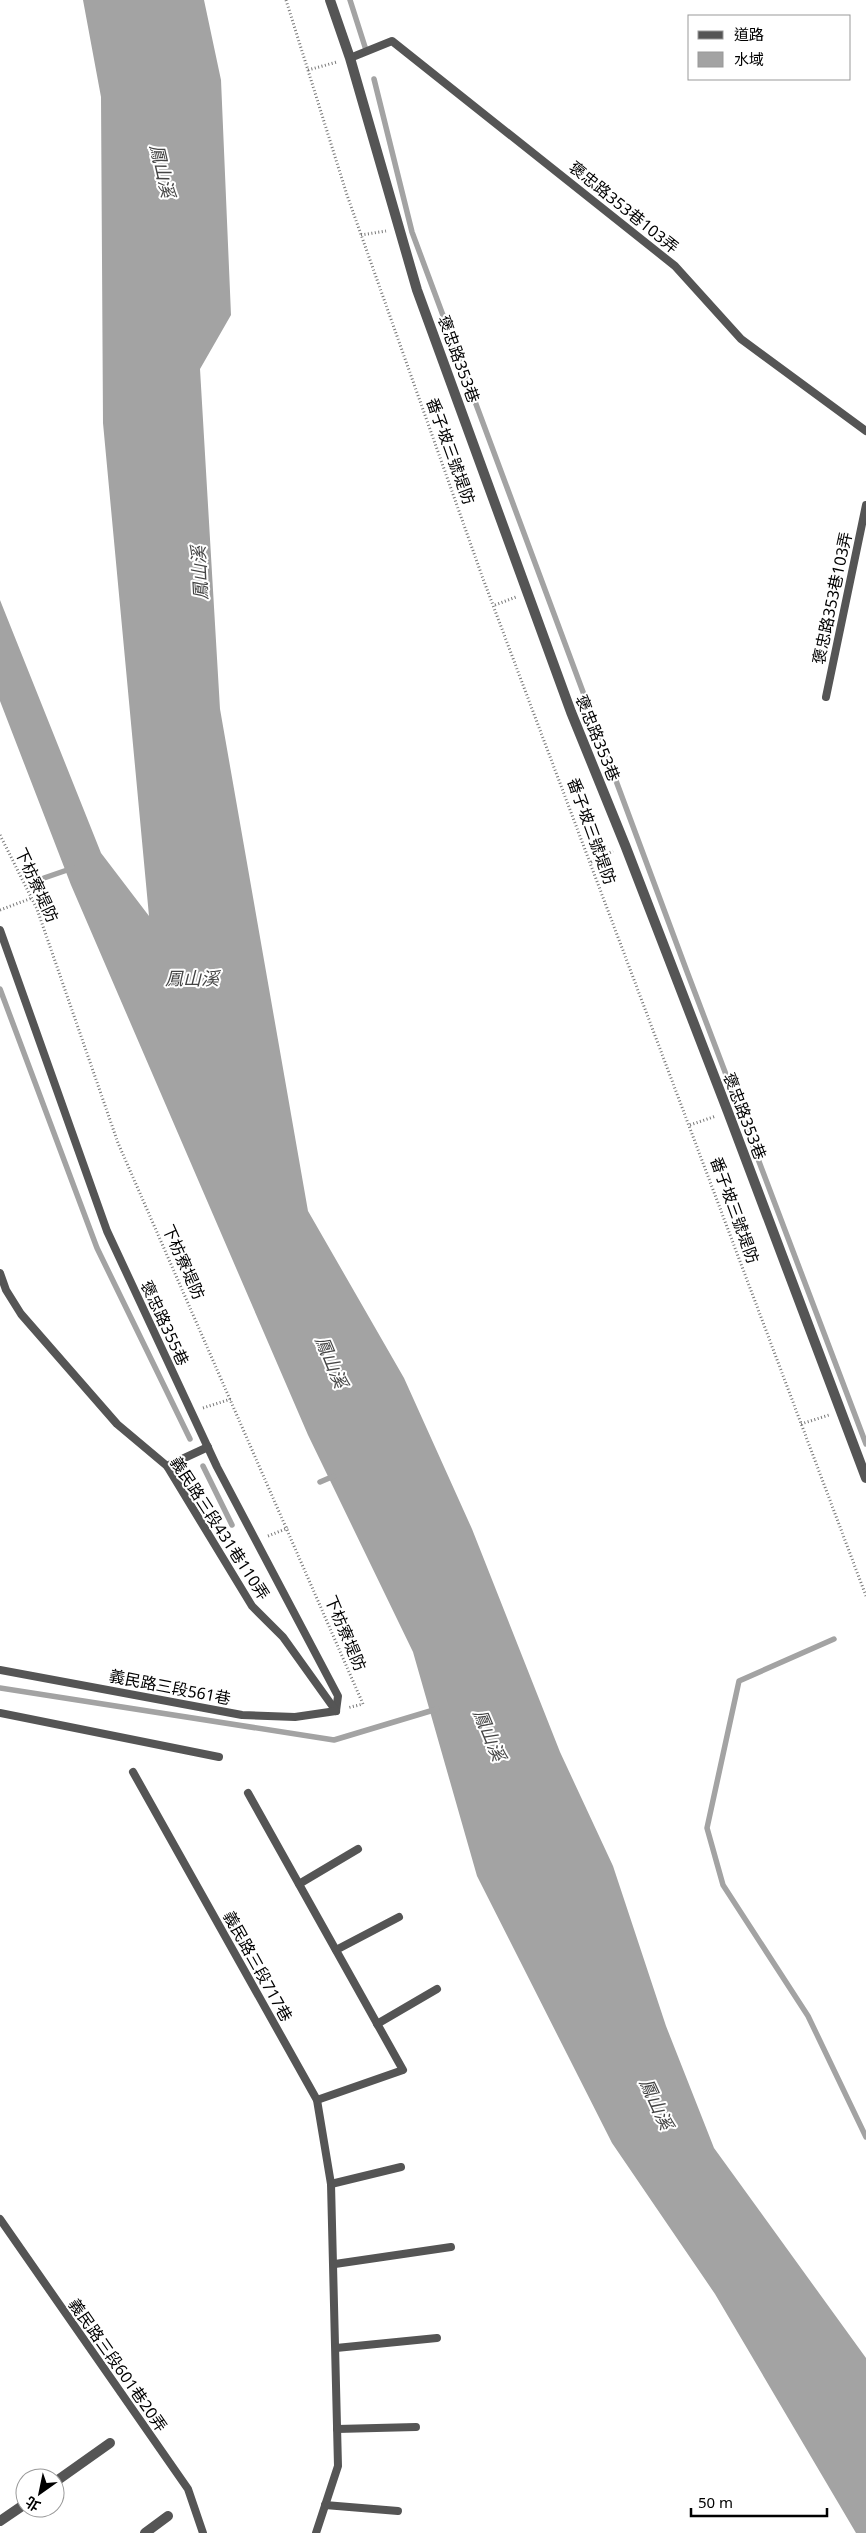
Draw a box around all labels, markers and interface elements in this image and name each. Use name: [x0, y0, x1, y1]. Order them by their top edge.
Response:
legend: [688, 15, 851, 80]
text: 道路: [734, 24, 764, 44]
text: 水域: [734, 49, 764, 69]
water label: 鳳山溪: [145, 142, 181, 203]
street label: 褒忠路353巷103弄: [565, 156, 683, 258]
street label: 褒忠路353巷: [433, 312, 485, 406]
street label: 番子坡三號堤防: [422, 395, 480, 507]
street label: 褒忠路353巷103弄: [807, 530, 857, 666]
water label: 鳳山溪: [185, 542, 212, 601]
street label: 褒忠路353巷: [571, 691, 625, 785]
street label: 番子坡三號堤防: [563, 775, 621, 887]
street label: 下枋寮堤防: [10, 844, 64, 926]
water label: 鳳山溪: [165, 966, 222, 990]
street label: 褒忠路353巷: [718, 1069, 772, 1163]
street label: 番子坡三號堤防: [706, 1154, 764, 1266]
street label: 下枋寮堤防: [158, 1221, 210, 1303]
street label: 褒忠路355巷: [136, 1277, 194, 1369]
water label: 鳳山溪: [310, 1332, 355, 1394]
street label: 義民路三段431巷110弄: [165, 1452, 275, 1604]
street label: 下枋寮堤防: [320, 1592, 372, 1674]
street label: 義民路三段561巷: [107, 1664, 233, 1710]
water label: 鳳山溪: [468, 1705, 513, 1767]
street label: 義民路三段717巷: [218, 1907, 298, 2025]
water label: 鳳山溪: [635, 2074, 680, 2136]
street label: 義民路三段601巷20弄: [64, 2294, 172, 2436]
north arrow: [15, 2468, 65, 2518]
scale bar: [691, 2486, 827, 2518]
text: 50 m: [698, 2492, 733, 2512]
text: 北: [22, 2493, 44, 2516]

